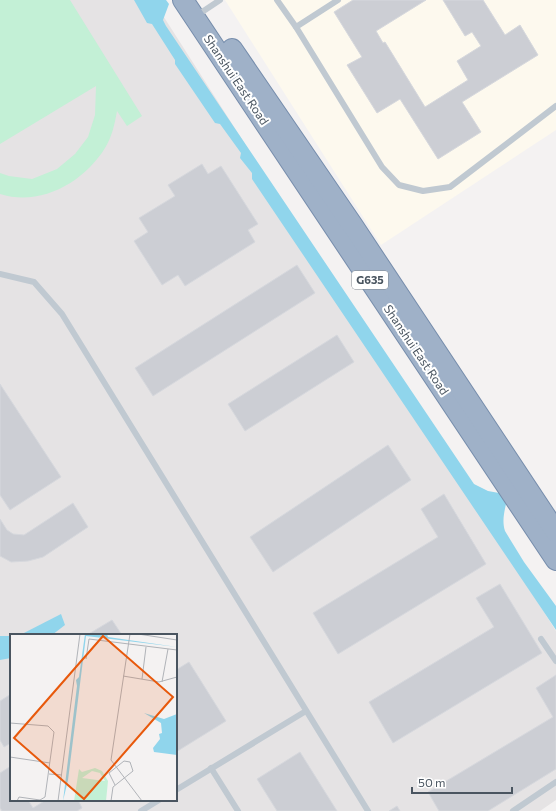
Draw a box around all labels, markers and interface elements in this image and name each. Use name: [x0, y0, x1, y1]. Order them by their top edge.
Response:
street label: Shanshui East Road: [202, 32, 272, 127]
road number: G635: [352, 271, 388, 289]
street label: Shanshui East Road: [382, 302, 452, 397]
inset map: [10, 634, 177, 801]
scale bar: [412, 769, 512, 795]
text: 50 m: [418, 775, 446, 789]

